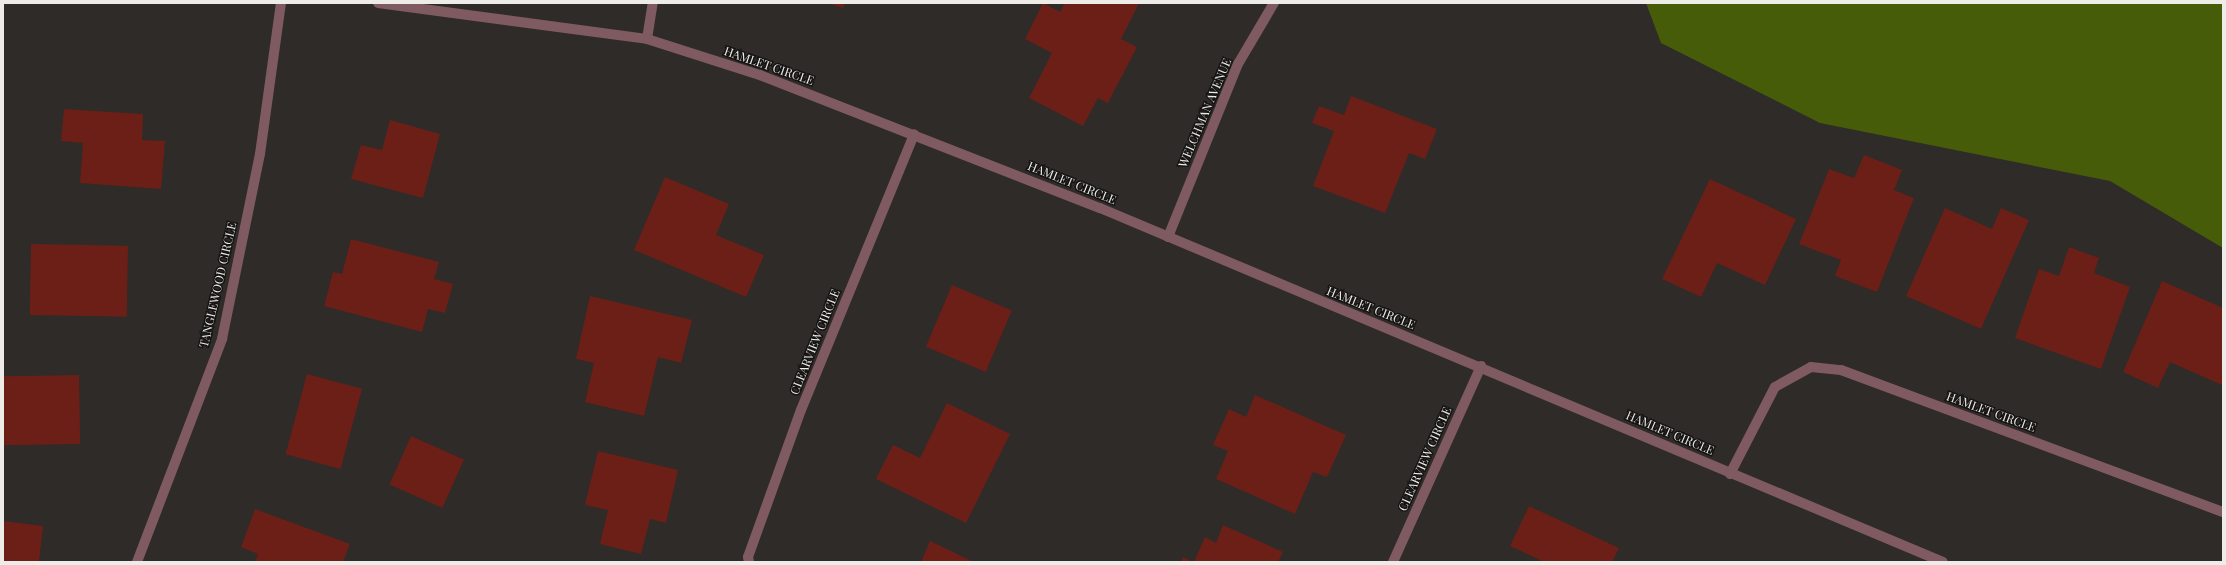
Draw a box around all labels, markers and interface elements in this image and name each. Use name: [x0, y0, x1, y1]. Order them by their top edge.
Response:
street label: HAMLET CIRCLE: [722, 44, 816, 88]
street label: WELCHMAN AVENUE: [1175, 56, 1235, 170]
street label: HAMLET CIRCLE: [1026, 159, 1118, 207]
street label: TANGLEWOOD CIRCLE: [197, 221, 239, 349]
street label: HAMLET CIRCLE: [1325, 284, 1417, 332]
street label: CLEARVIEW CIRCLE: [787, 287, 843, 397]
street label: HAMLET CIRCLE: [1944, 389, 2038, 435]
street label: CLEARVIEW CIRCLE: [1395, 404, 1455, 514]
street label: HAMLET CIRCLE: [1624, 408, 1716, 458]

